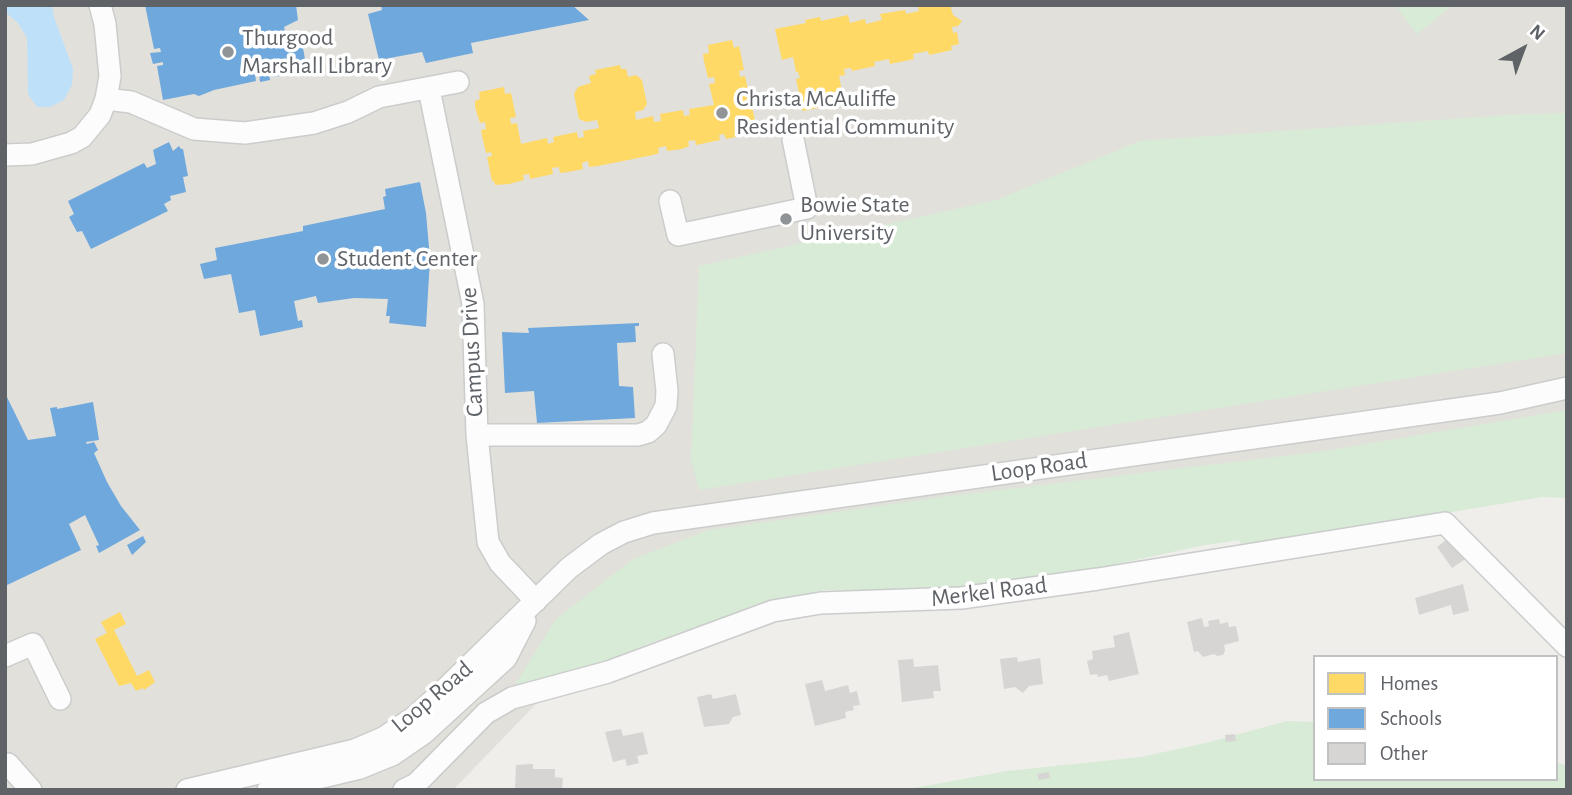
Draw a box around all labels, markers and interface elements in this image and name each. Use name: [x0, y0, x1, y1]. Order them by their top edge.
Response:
north arrow: [1488, 14, 1558, 84]
text: N: [1526, 21, 1548, 44]
place label: Thurgood Marshall Library: [242, 24, 392, 80]
marker: Thurgood Marshall Library: [220, 44, 236, 60]
place label: Christa McAuliffe Residential Community: [736, 85, 954, 141]
marker: Christa McAuliffe Residential Community: [714, 105, 730, 121]
place label: Bowie State University: [800, 191, 910, 247]
marker: Bowie State University: [778, 211, 794, 227]
place label: Student Center: [337, 245, 477, 273]
marker: Student Center: [315, 251, 331, 267]
street label: Campus Drive: [454, 286, 490, 418]
street label: Loop Road: [989, 446, 1089, 488]
street label: Merkel Road: [929, 571, 1049, 613]
street label: Loop Road: [386, 655, 478, 739]
legend: [1313, 655, 1558, 781]
text: Homes: [1380, 673, 1438, 694]
text: Schools: [1380, 708, 1442, 729]
text: Other: [1380, 743, 1427, 764]

